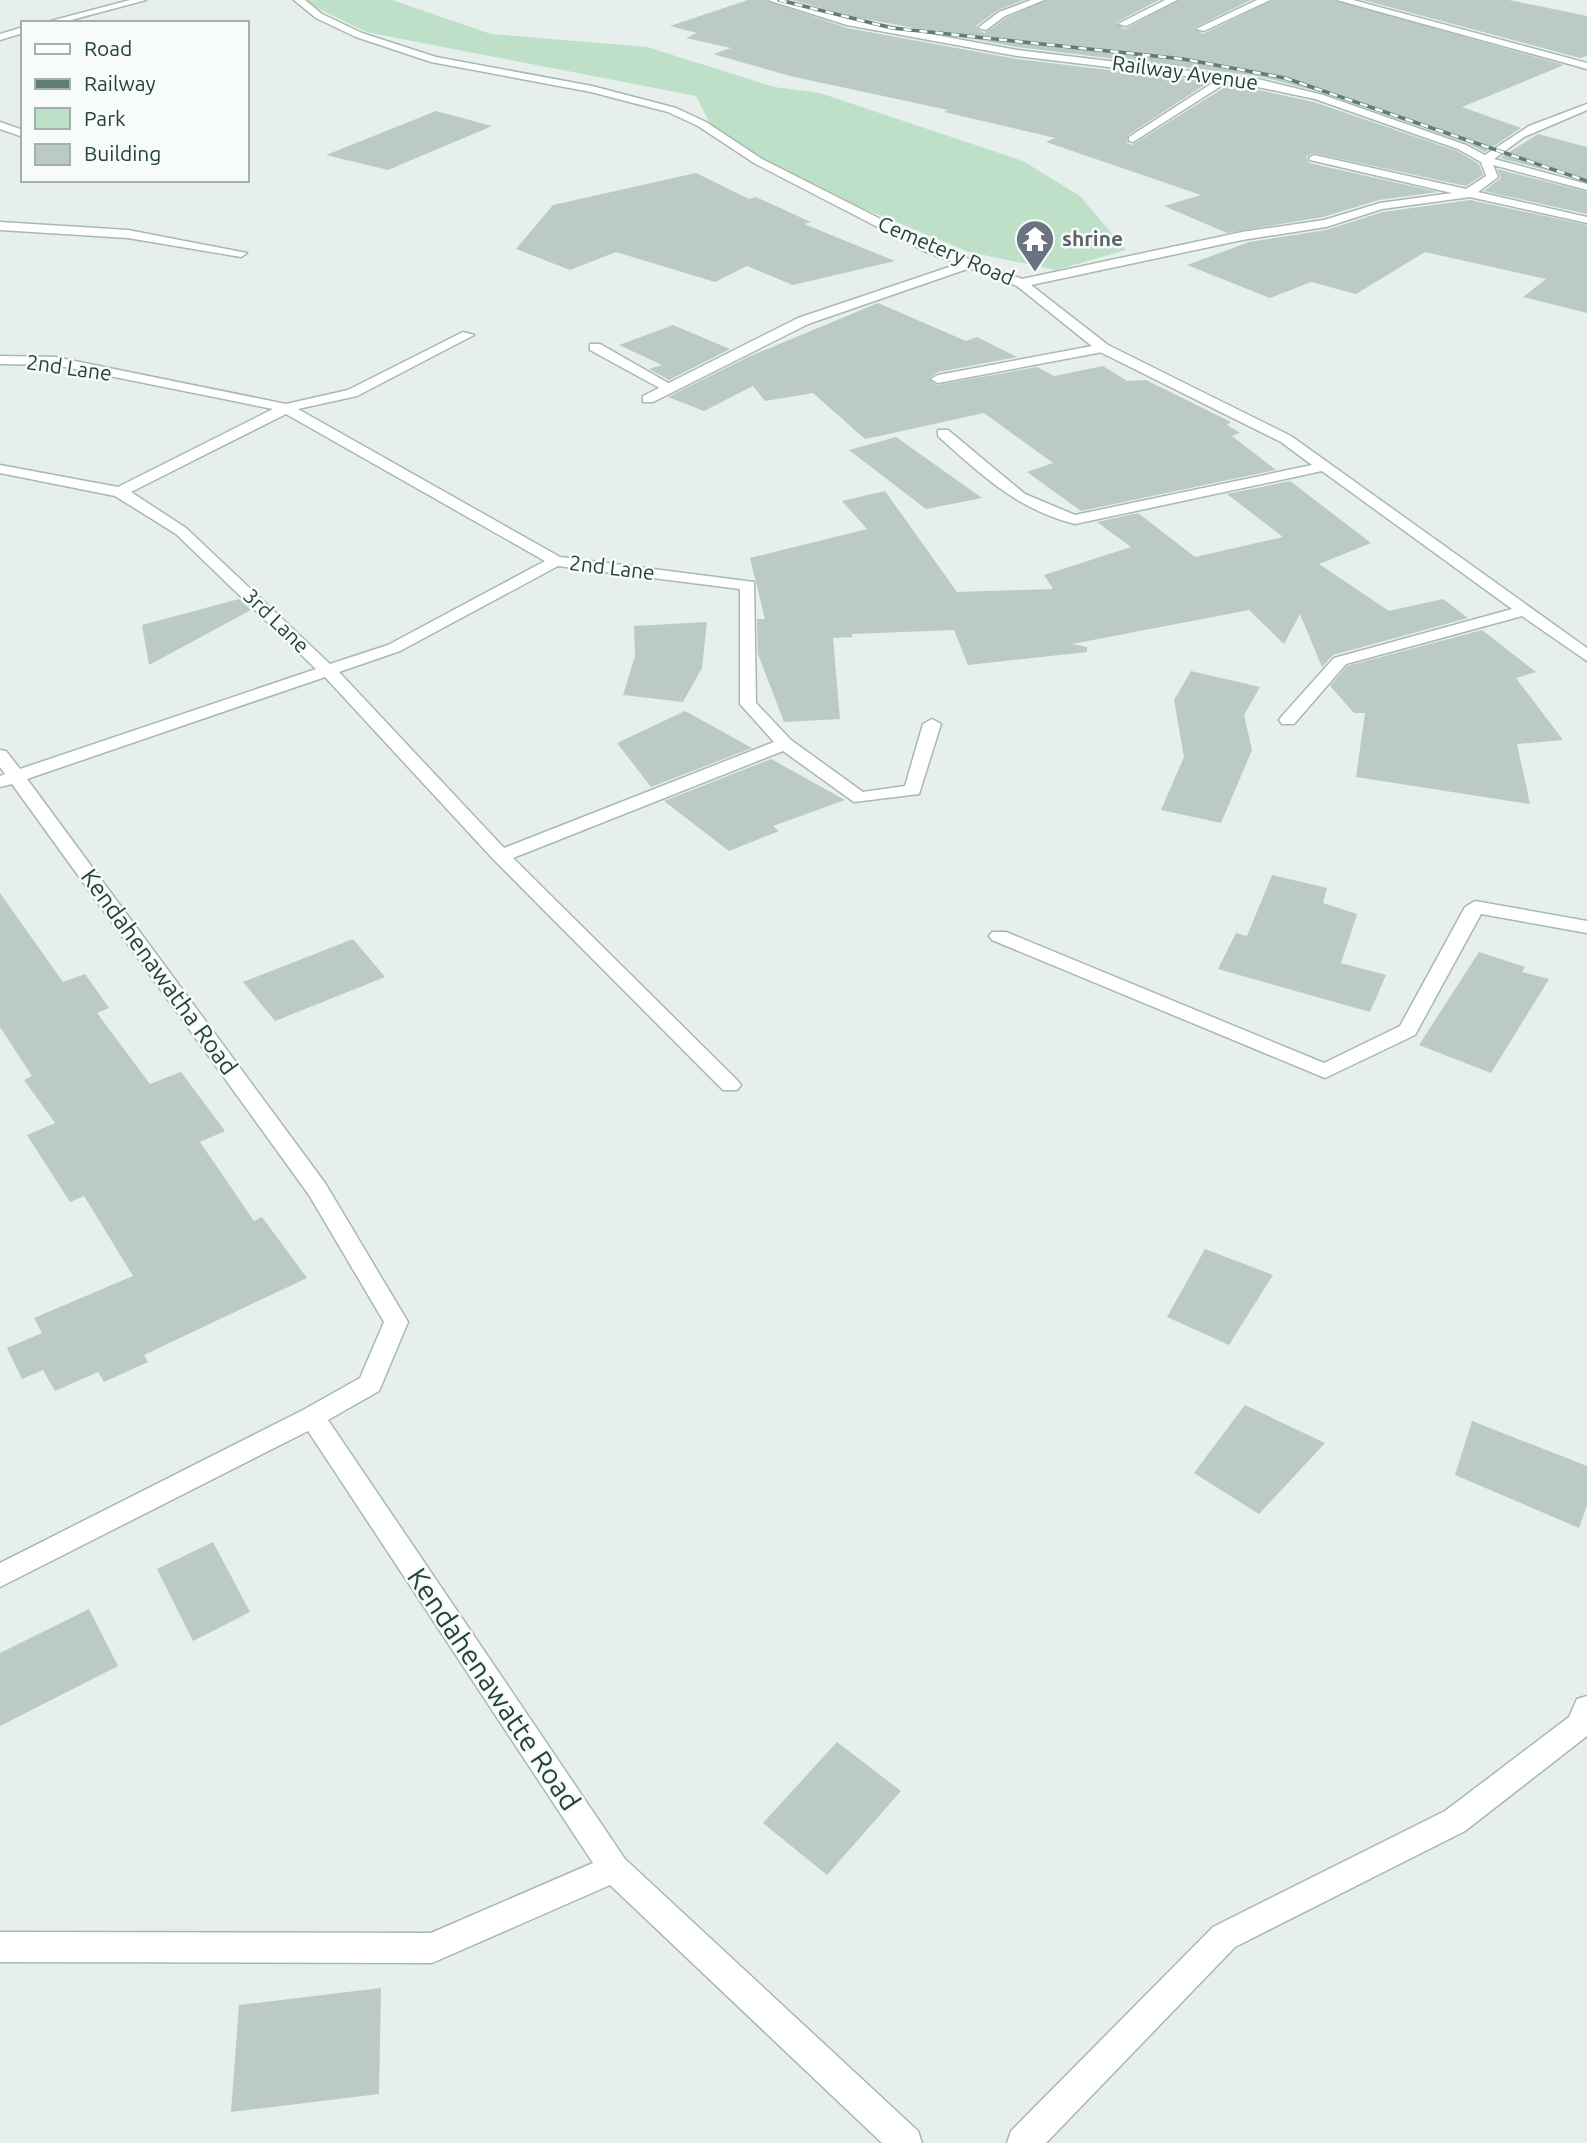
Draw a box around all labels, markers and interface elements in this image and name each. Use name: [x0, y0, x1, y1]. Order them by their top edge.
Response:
legend: [21, 21, 248, 182]
text: Road: [84, 36, 132, 60]
street label: Railway Avenue: [1111, 50, 1260, 94]
text: Railway: [84, 71, 156, 95]
text: Park: [84, 106, 126, 130]
text: Building: [84, 141, 161, 165]
street label: Cemetery Road: [875, 211, 1018, 290]
temple icon: shrine: [1014, 218, 1056, 273]
place label: shrine: [1062, 226, 1123, 250]
street label: 2nd Lane: [25, 349, 113, 385]
street label: 2nd Lane: [568, 550, 656, 584]
street label: 3rd Lane: [239, 583, 315, 657]
street label: Kendahenawatha Road: [76, 864, 243, 1080]
street label: Kendahenawatte Road: [402, 1562, 587, 1816]

